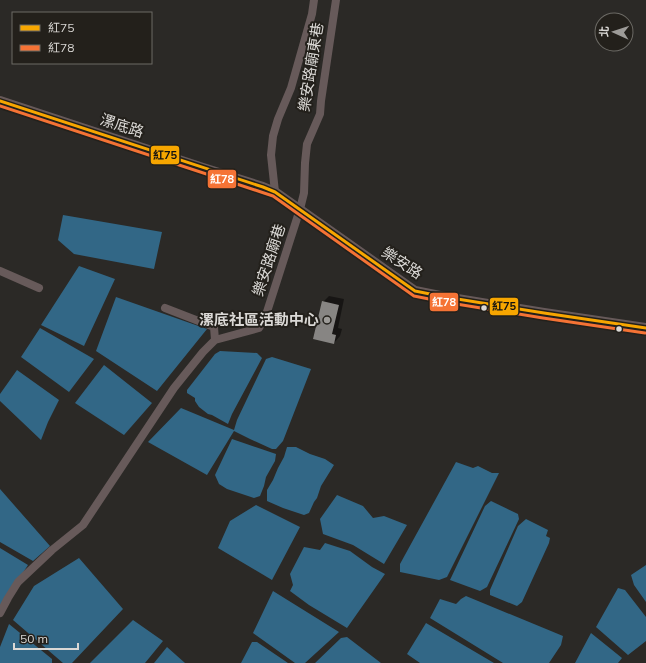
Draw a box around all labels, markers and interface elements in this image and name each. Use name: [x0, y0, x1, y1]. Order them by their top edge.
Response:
legend: [12, 12, 152, 64]
north arrow: [594, 12, 634, 52]
text: 紅75: [48, 20, 74, 35]
street label: 樂安路廟東巷: [294, 21, 327, 113]
text: 北: [597, 26, 611, 37]
text: 紅78: [48, 40, 74, 55]
street label: 漯底路: [98, 110, 146, 142]
line badge: 紅75: [150, 145, 180, 165]
text: 紅75: [153, 148, 177, 162]
line badge: 紅78: [207, 169, 237, 189]
text: 紅78: [210, 172, 234, 186]
street label: 樂安路廟巷: [248, 221, 289, 298]
street label: 樂安路: [378, 242, 426, 283]
line badge: 紅78: [429, 292, 459, 312]
text: 紅78: [432, 295, 456, 309]
line badge: 紅75: [489, 297, 519, 316]
text: 紅75: [492, 299, 516, 313]
unlabelled marker: [479, 303, 489, 313]
place label: 漯底社區活動中心: [199, 310, 319, 329]
marker: 漯底社區活動中心: [322, 315, 332, 325]
unlabelled marker: [614, 324, 624, 334]
scale bar: [14, 625, 78, 651]
text: 50 m: [20, 631, 48, 646]

